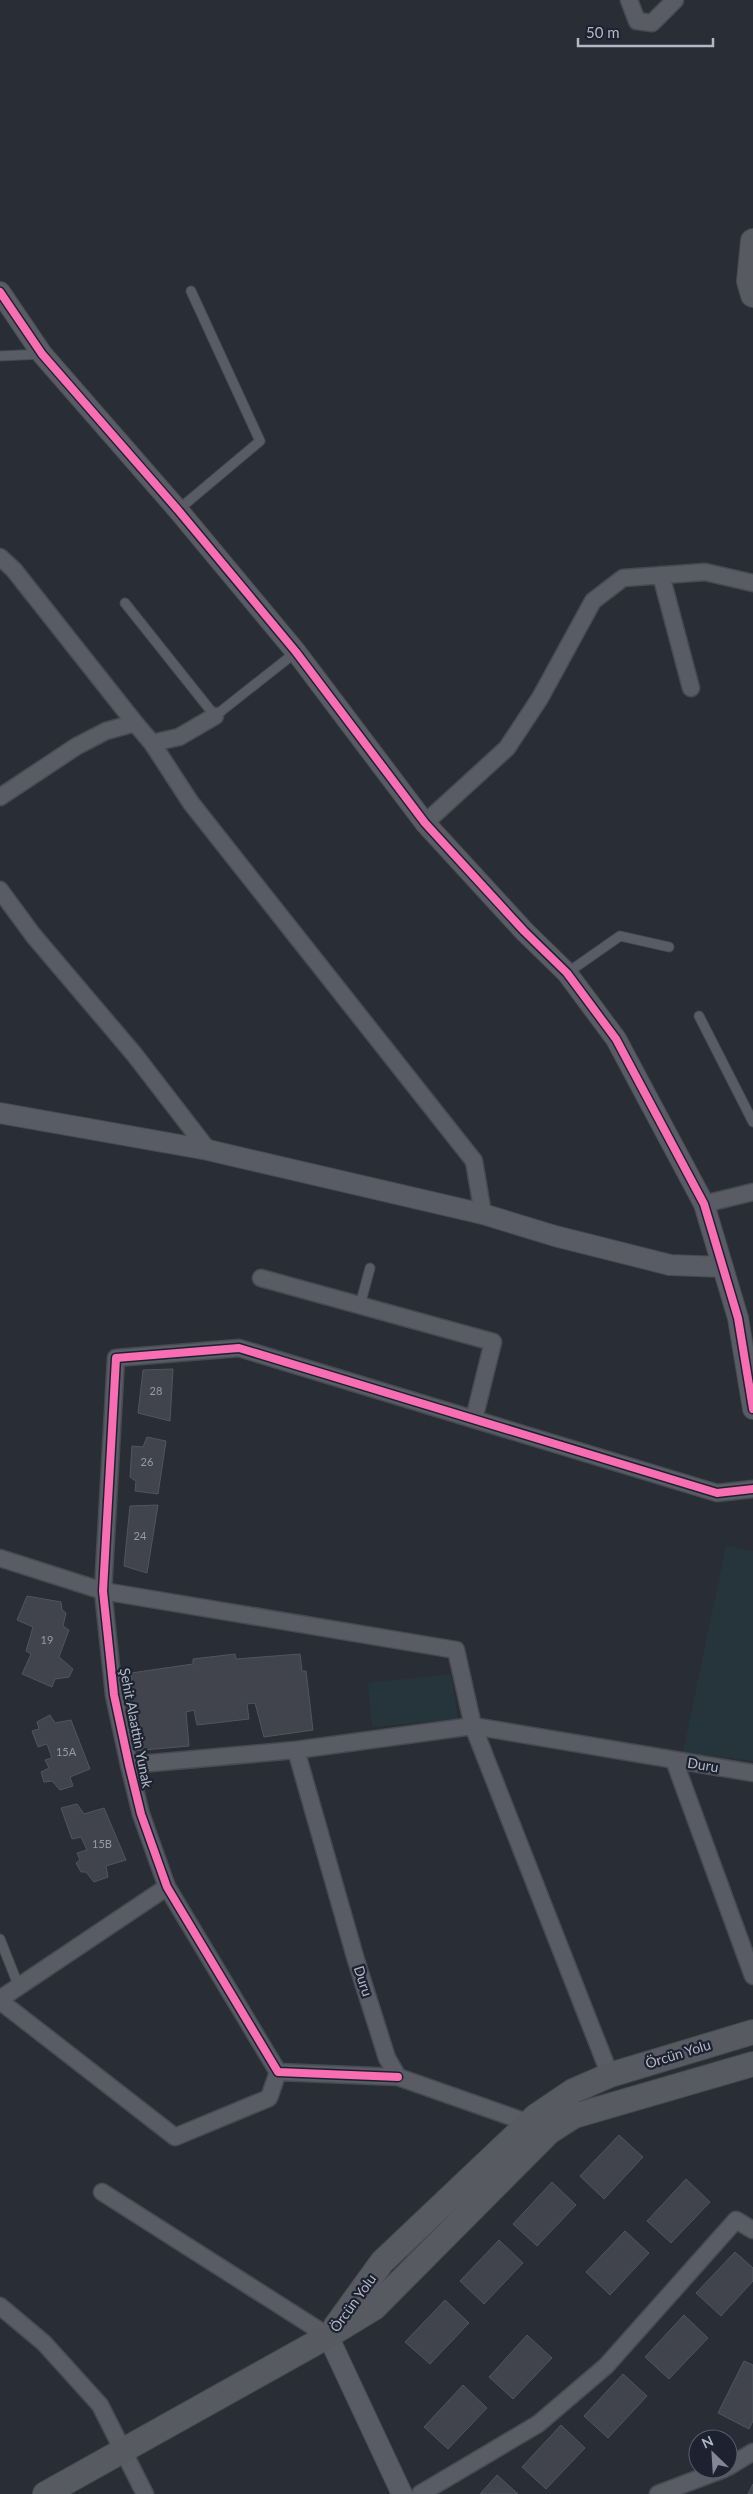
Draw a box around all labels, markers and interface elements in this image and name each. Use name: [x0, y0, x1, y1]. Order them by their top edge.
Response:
scale bar: [578, 15, 713, 47]
text: 50 m: [586, 23, 620, 41]
house number: 28: [150, 1384, 162, 1397]
house number: 26: [141, 1455, 153, 1468]
house number: 24: [134, 1529, 147, 1542]
house number: 19: [41, 1633, 53, 1646]
street label: Şehit Alaattin Yunak: [117, 1666, 157, 1790]
house number: 15A: [56, 1745, 77, 1758]
street label: Duru: [686, 1754, 720, 1775]
house number: 15B: [92, 1837, 112, 1850]
street label: Duru: [351, 1963, 376, 1998]
street label: Örcün Yolu: [643, 2036, 713, 2072]
street label: Örcün Yolu: [326, 2270, 379, 2335]
north arrow: [688, 2429, 738, 2479]
text: N: [699, 2432, 716, 2452]

